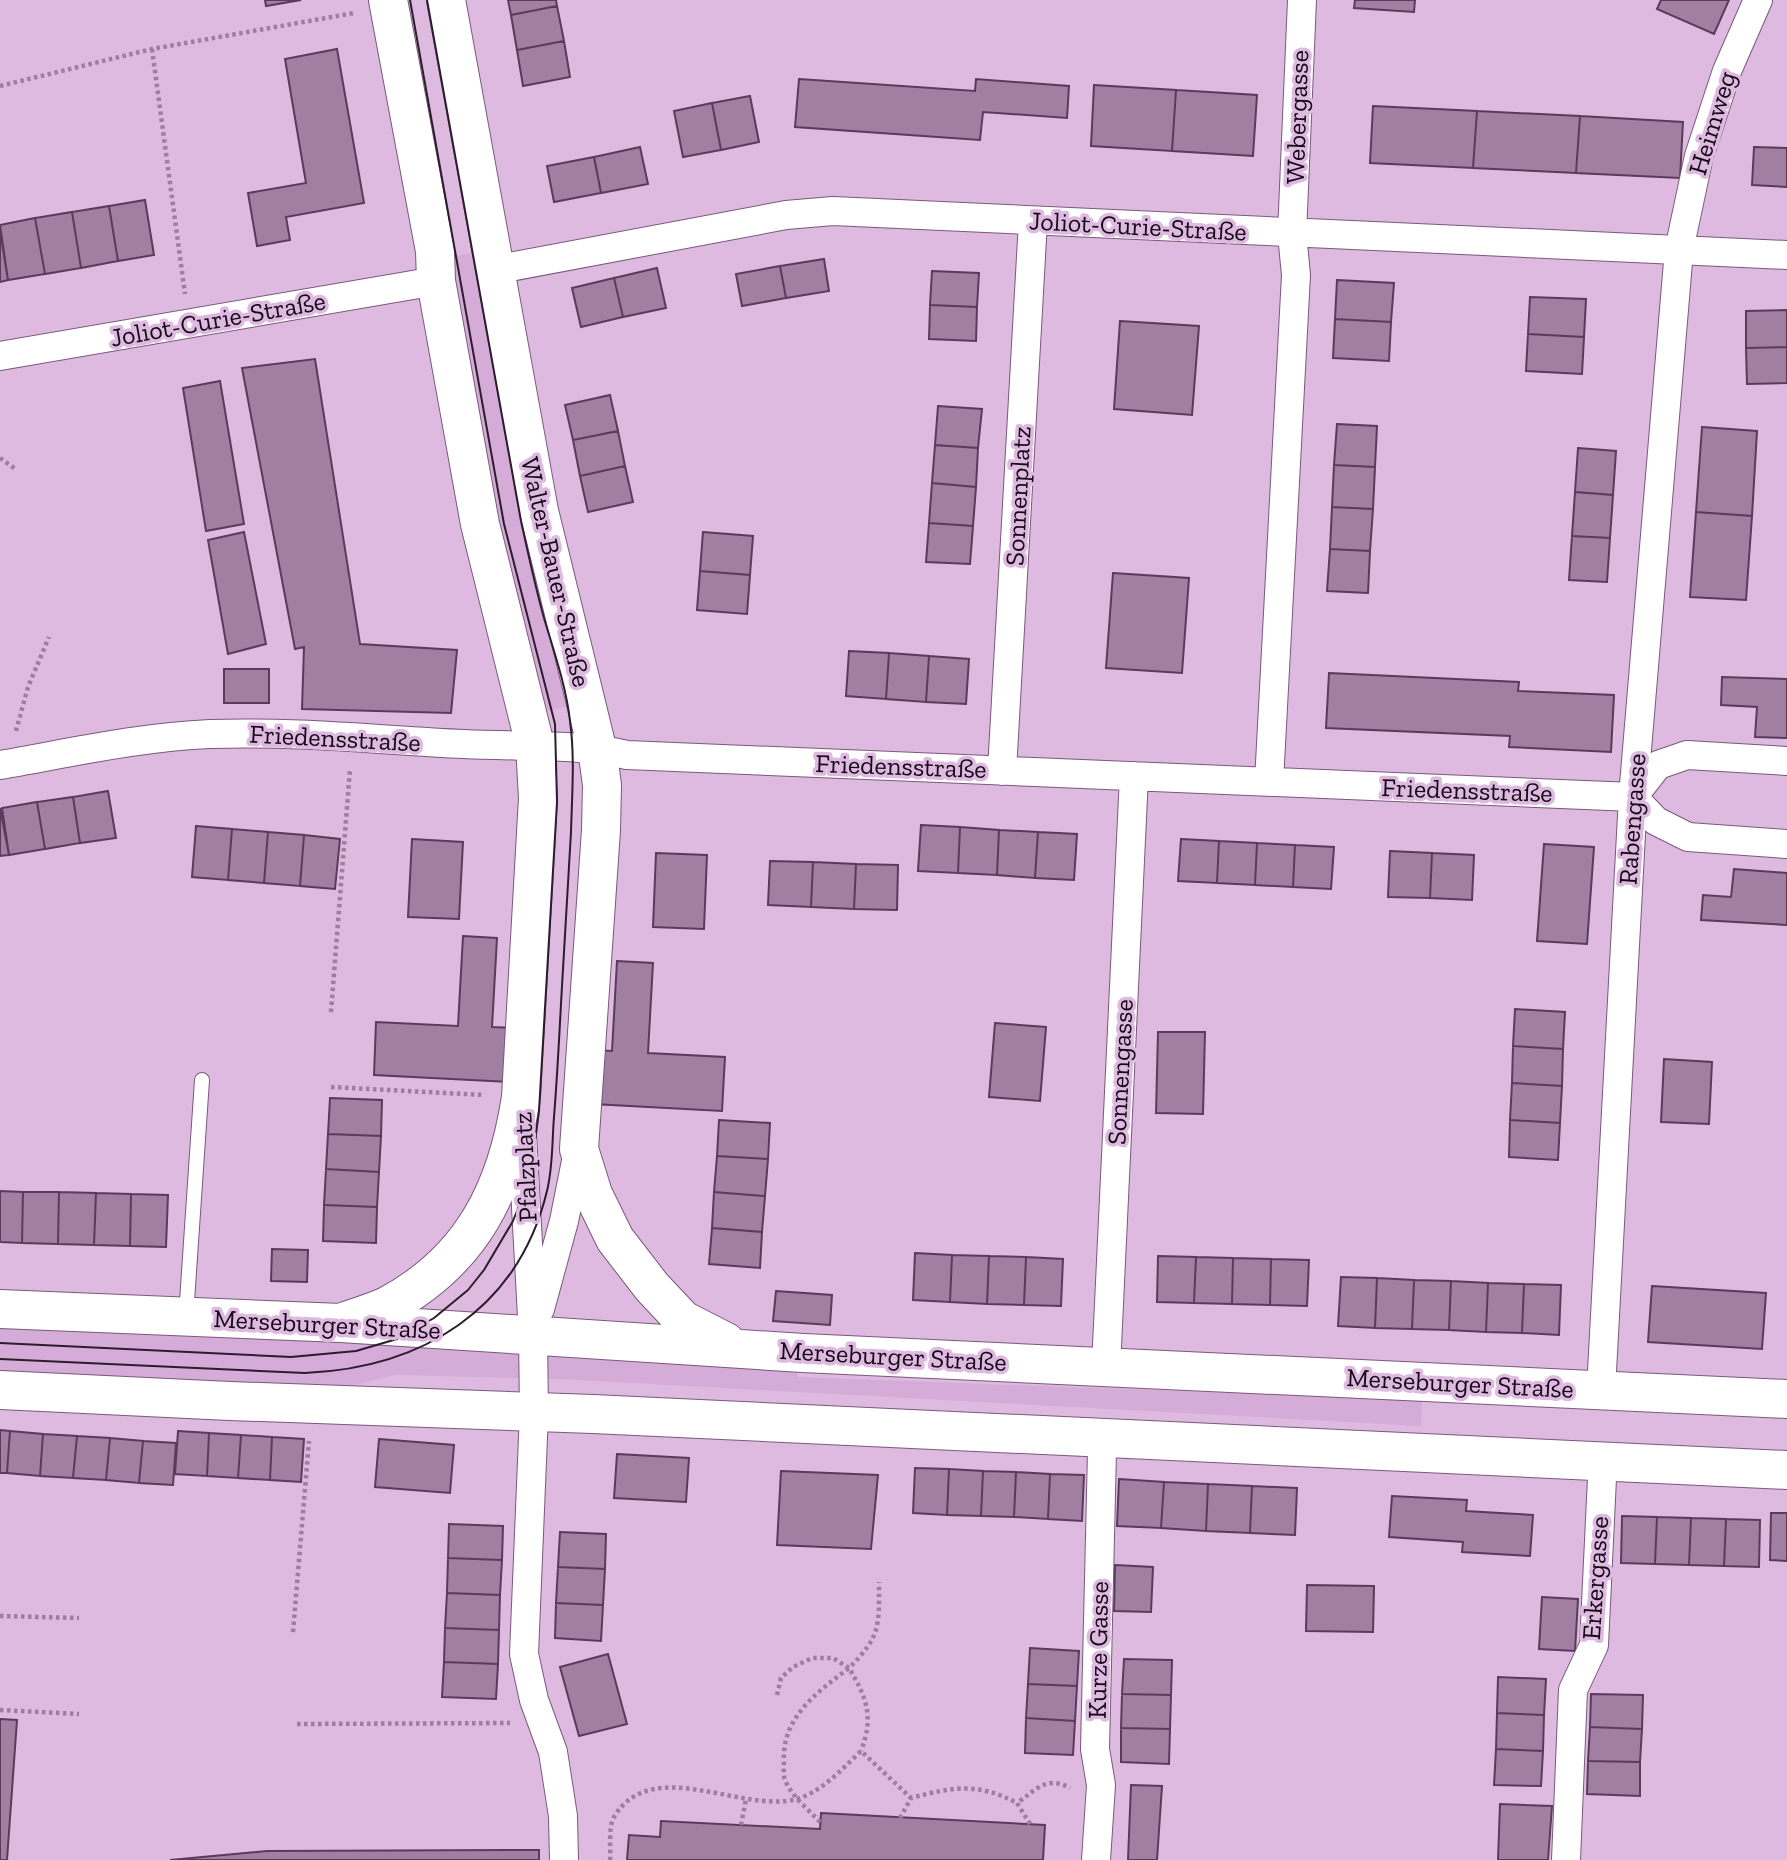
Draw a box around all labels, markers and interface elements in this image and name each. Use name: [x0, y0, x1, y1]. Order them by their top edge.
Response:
street label: Webergasse: [1279, 49, 1315, 185]
street label: Heimweg: [1681, 67, 1743, 179]
street label: Joliot-Curie-Straße: [1028, 204, 1248, 248]
street label: Joliot-Curie-Straße: [108, 284, 328, 354]
street label: Sonnenplatz: [998, 425, 1038, 567]
street label: Walter-Bauer-Straße: [514, 454, 598, 690]
street label: Friedensstraße: [249, 718, 421, 758]
street label: Friedensstraße: [815, 747, 987, 785]
street label: Rabengasse: [1611, 752, 1653, 886]
street label: Friedensstraße: [1381, 771, 1553, 809]
street label: Sonnengasse: [1100, 998, 1140, 1146]
street label: Pfalzplatz: [506, 1111, 544, 1223]
street label: Merseburger Straße: [213, 1302, 441, 1346]
street label: Merseburger Straße: [779, 1334, 1007, 1378]
street label: Merseburger Straße: [1346, 1361, 1574, 1405]
street label: Erkergasse: [1575, 1515, 1615, 1641]
street label: Kurze Gasse: [1081, 1581, 1115, 1719]

